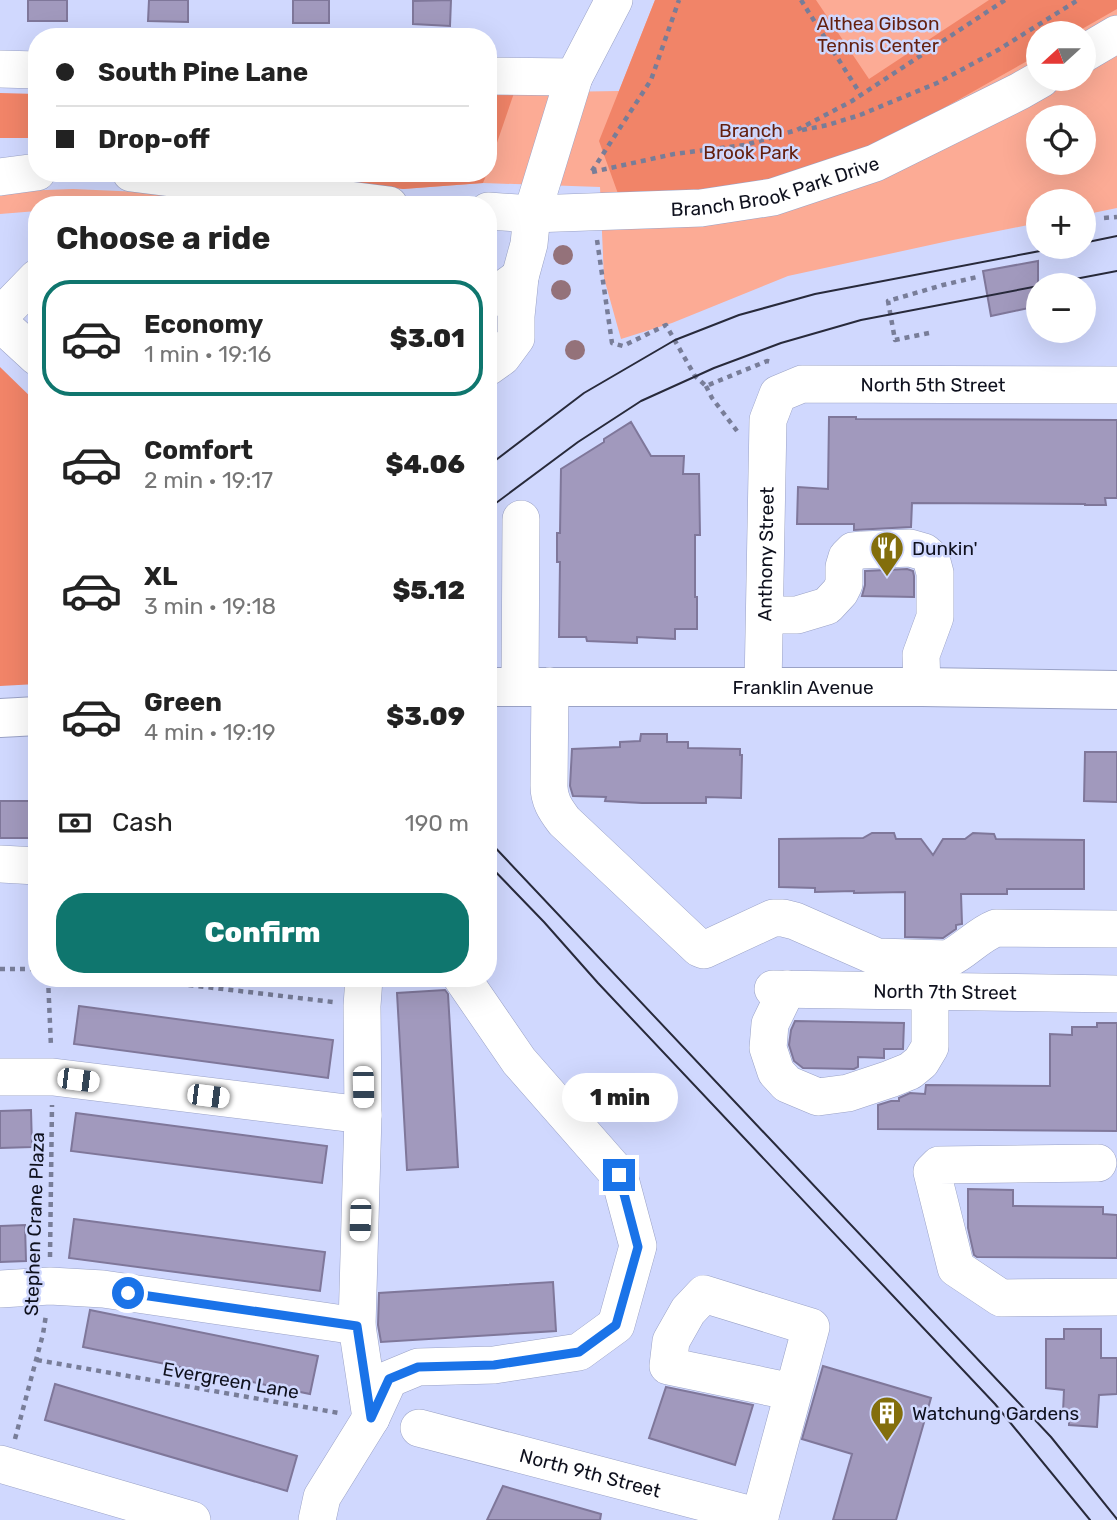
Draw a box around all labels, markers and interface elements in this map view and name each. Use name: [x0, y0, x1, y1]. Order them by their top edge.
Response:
park label: Althea Gibson Tennis Center: [816, 12, 940, 57]
north arrow: [1026, 21, 1096, 91]
map controls: [1026, 21, 1096, 343]
text: South Pine Lane: [98, 57, 308, 88]
button: locate: [1026, 105, 1096, 175]
park label: Branch Brook Park: [703, 119, 799, 164]
text: Drop-off: [98, 124, 210, 155]
street label: Branch Brook Park Drive: [670, 151, 882, 221]
button: +: [1026, 189, 1096, 259]
text: Choose a ride: [56, 219, 270, 257]
button: −: [1026, 273, 1096, 343]
icon: car: [60, 307, 123, 370]
text: Economy: [144, 309, 263, 340]
text: $3.01: [390, 323, 465, 354]
text: 1 min · 19:16: [144, 340, 271, 368]
street label: North 5th Street: [861, 373, 1006, 397]
icon: car: [60, 433, 123, 496]
text: Comfort: [144, 435, 253, 466]
text: $4.06: [385, 449, 465, 480]
text: 2 min · 19:17: [144, 466, 273, 494]
street label: Anthony Street: [753, 486, 779, 622]
restaurant icon: Dunkin': [868, 529, 906, 578]
place label: Dunkin': [912, 537, 978, 560]
icon: car: [60, 559, 123, 622]
text: XL: [144, 561, 177, 592]
text: $5.12: [392, 575, 465, 606]
text: 3 min · 19:18: [144, 592, 276, 620]
street label: Franklin Avenue: [732, 676, 874, 699]
icon: car: [60, 685, 123, 748]
text: Green: [144, 687, 222, 718]
text: $3.09: [386, 701, 465, 732]
text: 4 min · 19:19: [144, 718, 276, 746]
icon: cash: [56, 804, 94, 842]
text: Cash: [112, 807, 173, 838]
text: 190 m: [405, 809, 469, 837]
button: Confirm: [56, 893, 469, 973]
street label: North 7th Street: [873, 979, 1017, 1005]
car: [353, 1066, 374, 1108]
car: [56, 1067, 101, 1093]
callout: 1 min: [561, 1074, 677, 1122]
car: [186, 1083, 231, 1109]
text: 1 min: [590, 1083, 650, 1111]
street label: Stephen Crane Plaza: [20, 1132, 49, 1316]
route end: [603, 1159, 635, 1191]
car: [349, 1199, 372, 1241]
route start: [112, 1277, 144, 1309]
street label: Evergreen Lane: [161, 1357, 301, 1404]
building icon: Watchung Gardens: [868, 1394, 906, 1443]
place label: Watchung Gardens: [912, 1402, 1079, 1425]
street label: North 9th Street: [517, 1444, 664, 1503]

